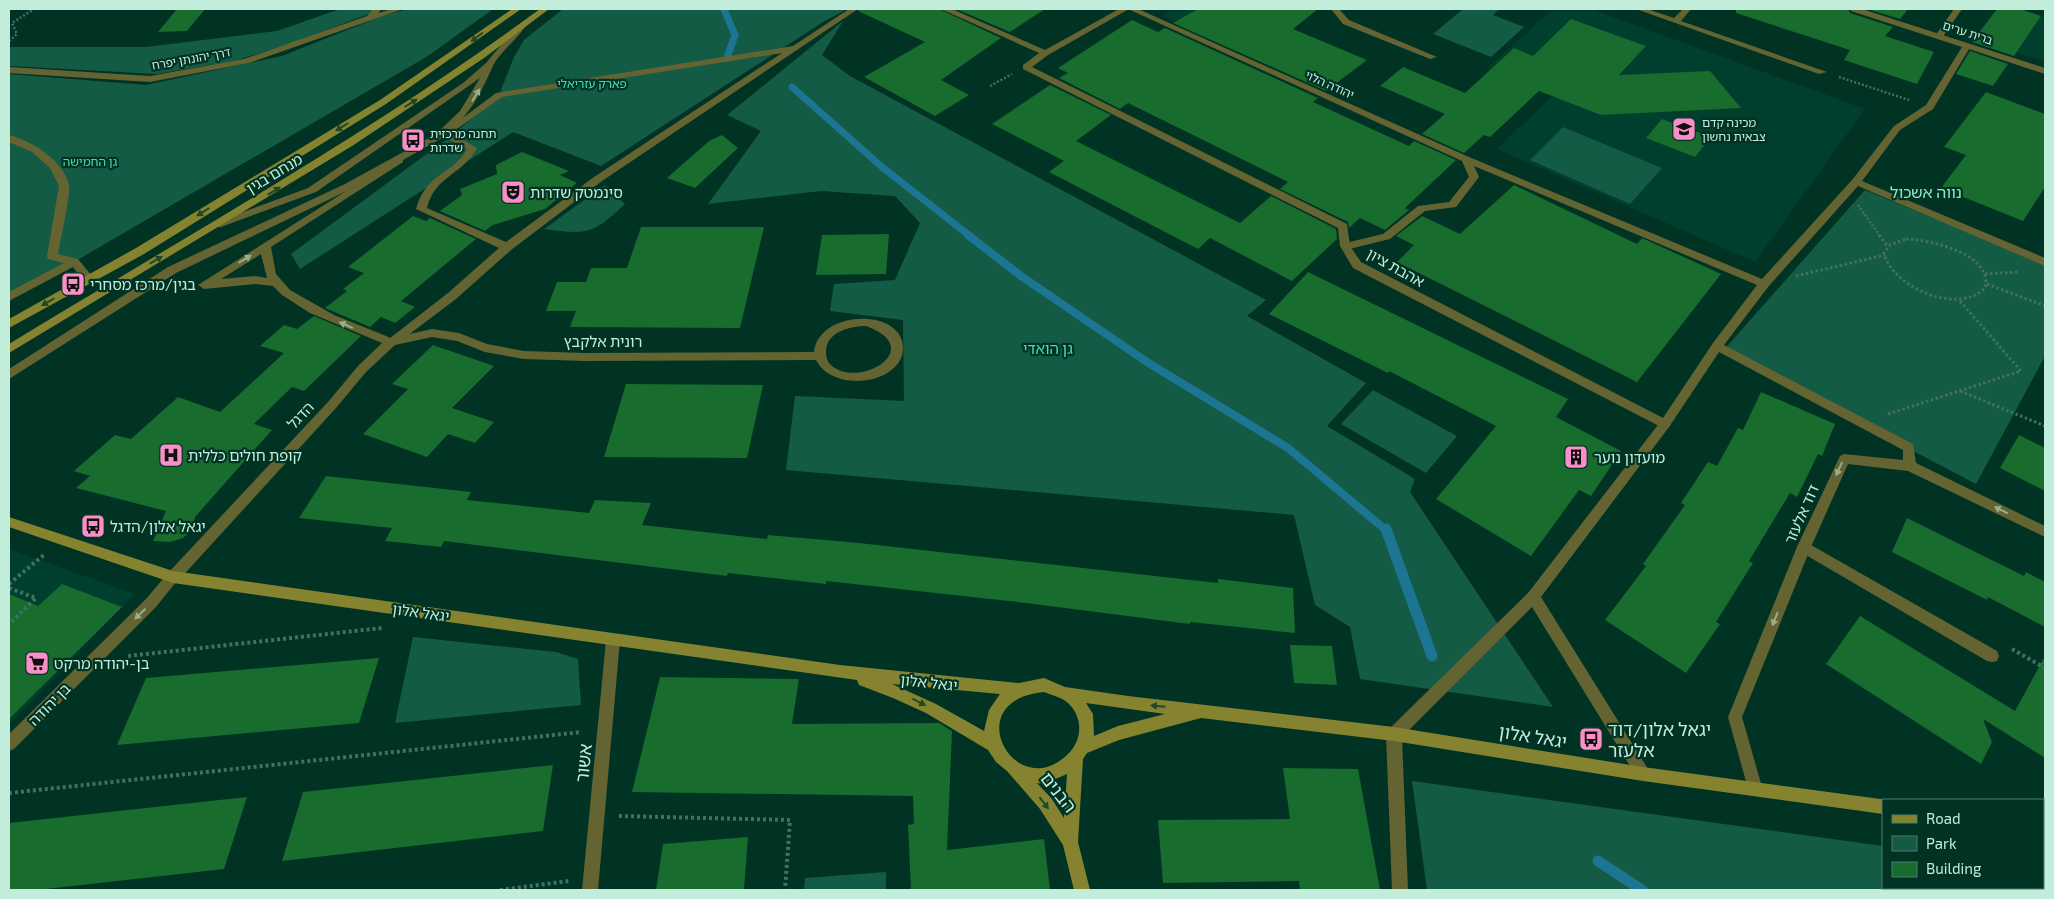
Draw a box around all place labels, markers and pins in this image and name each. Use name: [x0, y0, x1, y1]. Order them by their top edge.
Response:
place label: מכינה קדם צבאית נחשון: [1702, 115, 1766, 143]
school or university icon: מכינה קדם צבאית נחשון: [1671, 116, 1697, 142]
place label: תחנה מרכזית שדרות: [430, 126, 497, 154]
bus stop icon: תחנה מרכזית שדרות: [400, 127, 426, 153]
theatre icon: סינמטק שדרות: [500, 179, 526, 205]
place label: סינמטק שדרות: [530, 183, 623, 201]
bus stop icon: בגין/מרכז מסחרי: [60, 271, 86, 297]
place label: בגין/מרכז מסחרי: [90, 275, 196, 293]
hospital icon: קופת חולים כללית: [158, 442, 184, 468]
building icon: מועדון נוער: [1563, 444, 1589, 470]
place label: קופת חולים כללית: [188, 446, 302, 464]
place label: מועדון נוער: [1594, 448, 1665, 466]
bus stop icon: יגאל אלון/הדגל: [80, 513, 106, 539]
place label: יגאל אלון/הדגל: [110, 517, 206, 535]
supermarket icon: בן-יהודה מרקט: [24, 650, 50, 676]
place label: בן-יהודה מרקט: [54, 654, 150, 672]
place label: יגאל אלון/דוד אלעזר: [1608, 718, 1711, 761]
bus stop icon: יגאל אלון/דוד אלעזר: [1578, 726, 1604, 752]

